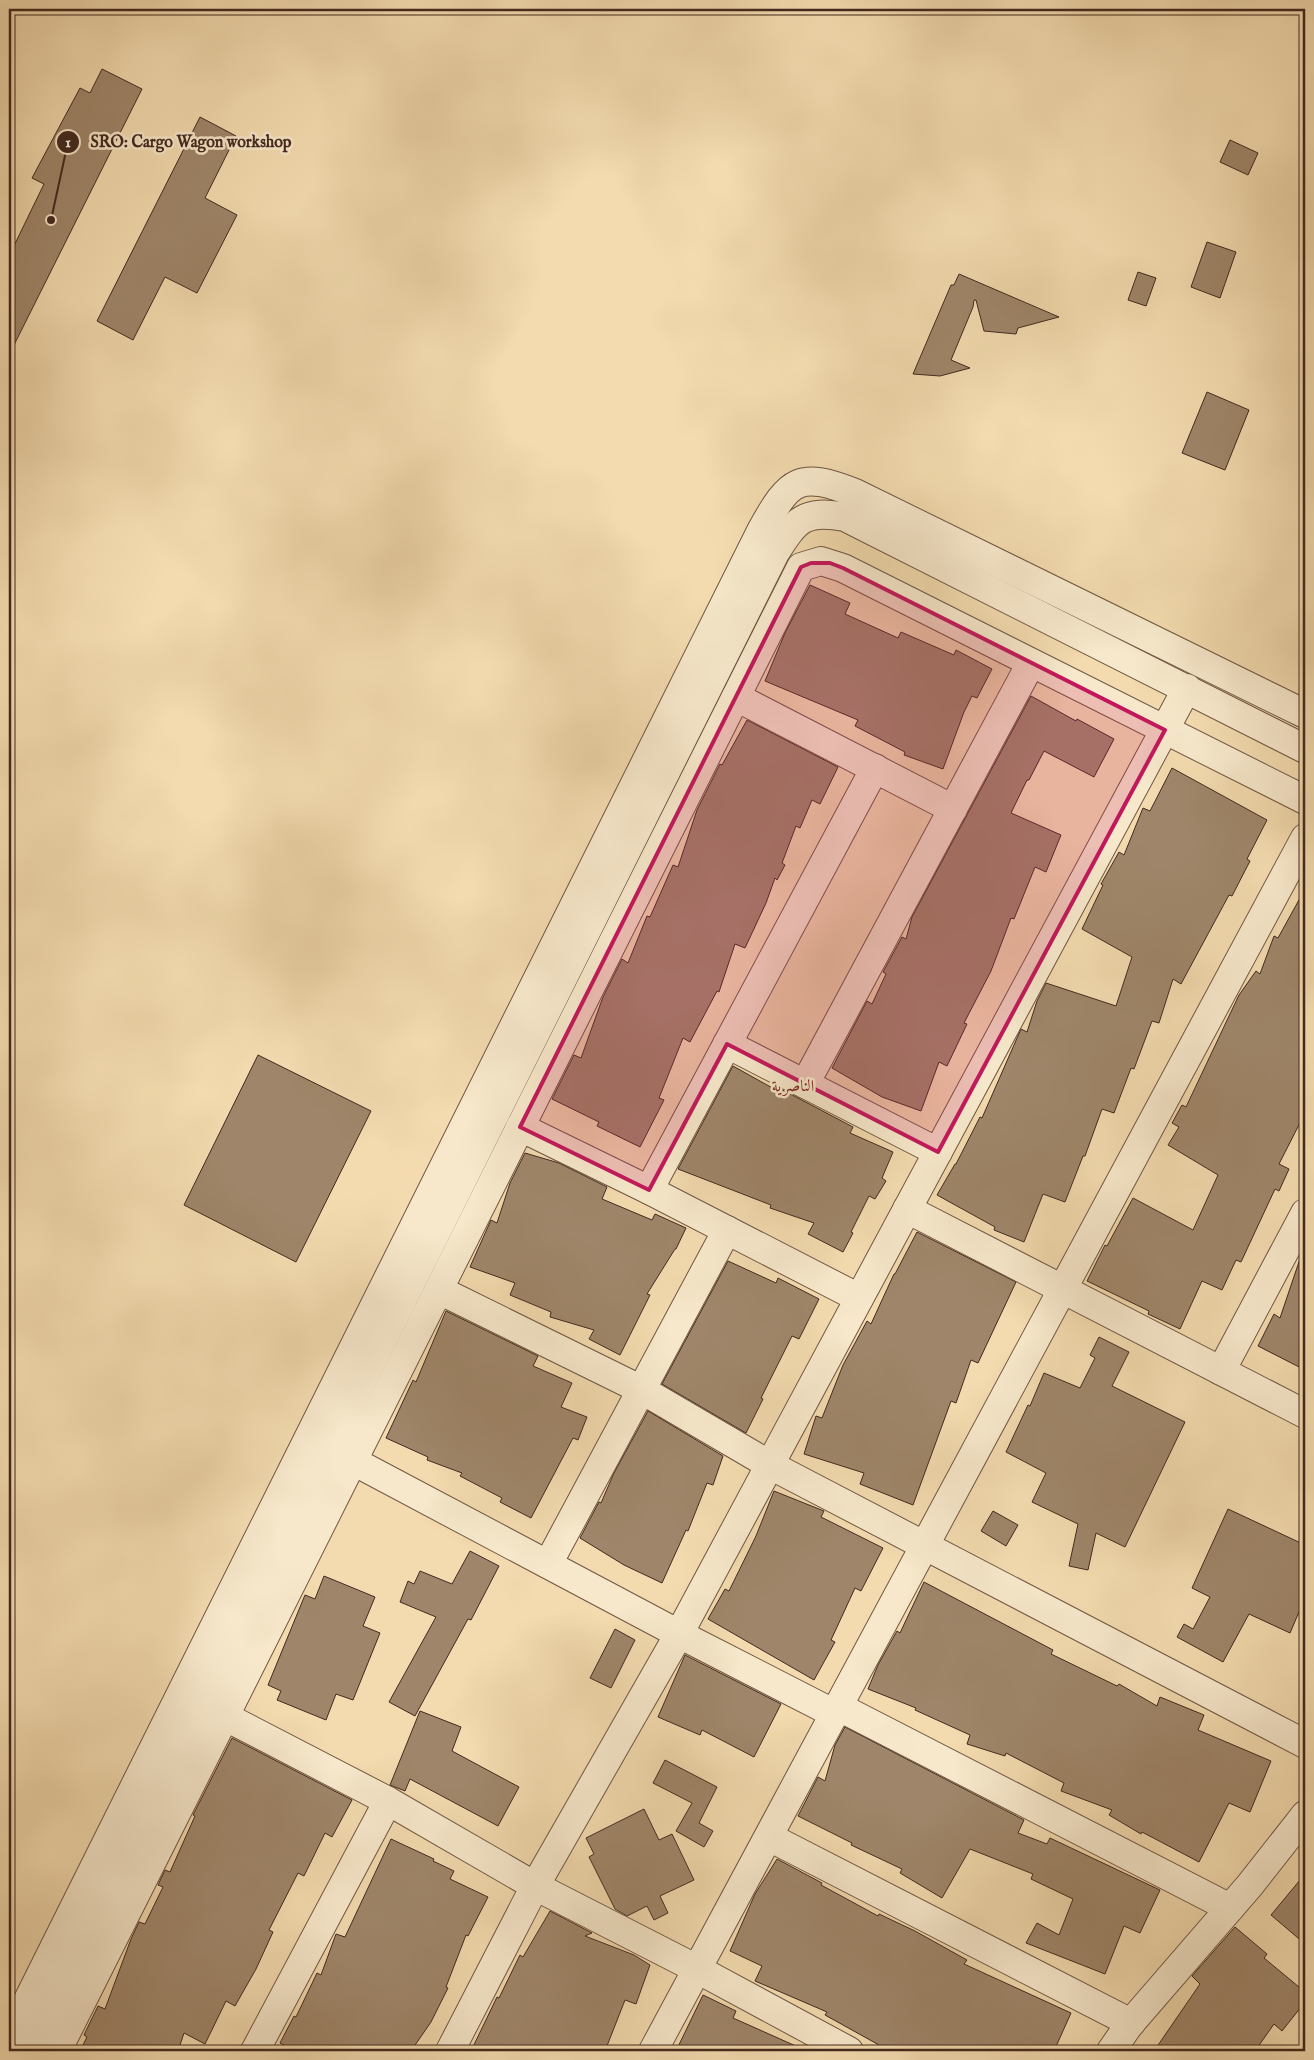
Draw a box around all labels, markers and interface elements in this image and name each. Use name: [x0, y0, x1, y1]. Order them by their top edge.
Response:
callout: SRO: Cargo Wagon workshop: [56, 126, 302, 157]
text: 1: [65, 133, 71, 152]
text: SRO: Cargo Wagon workshop: [90, 133, 292, 153]
district label: الناصرية: [772, 1077, 814, 1097]

